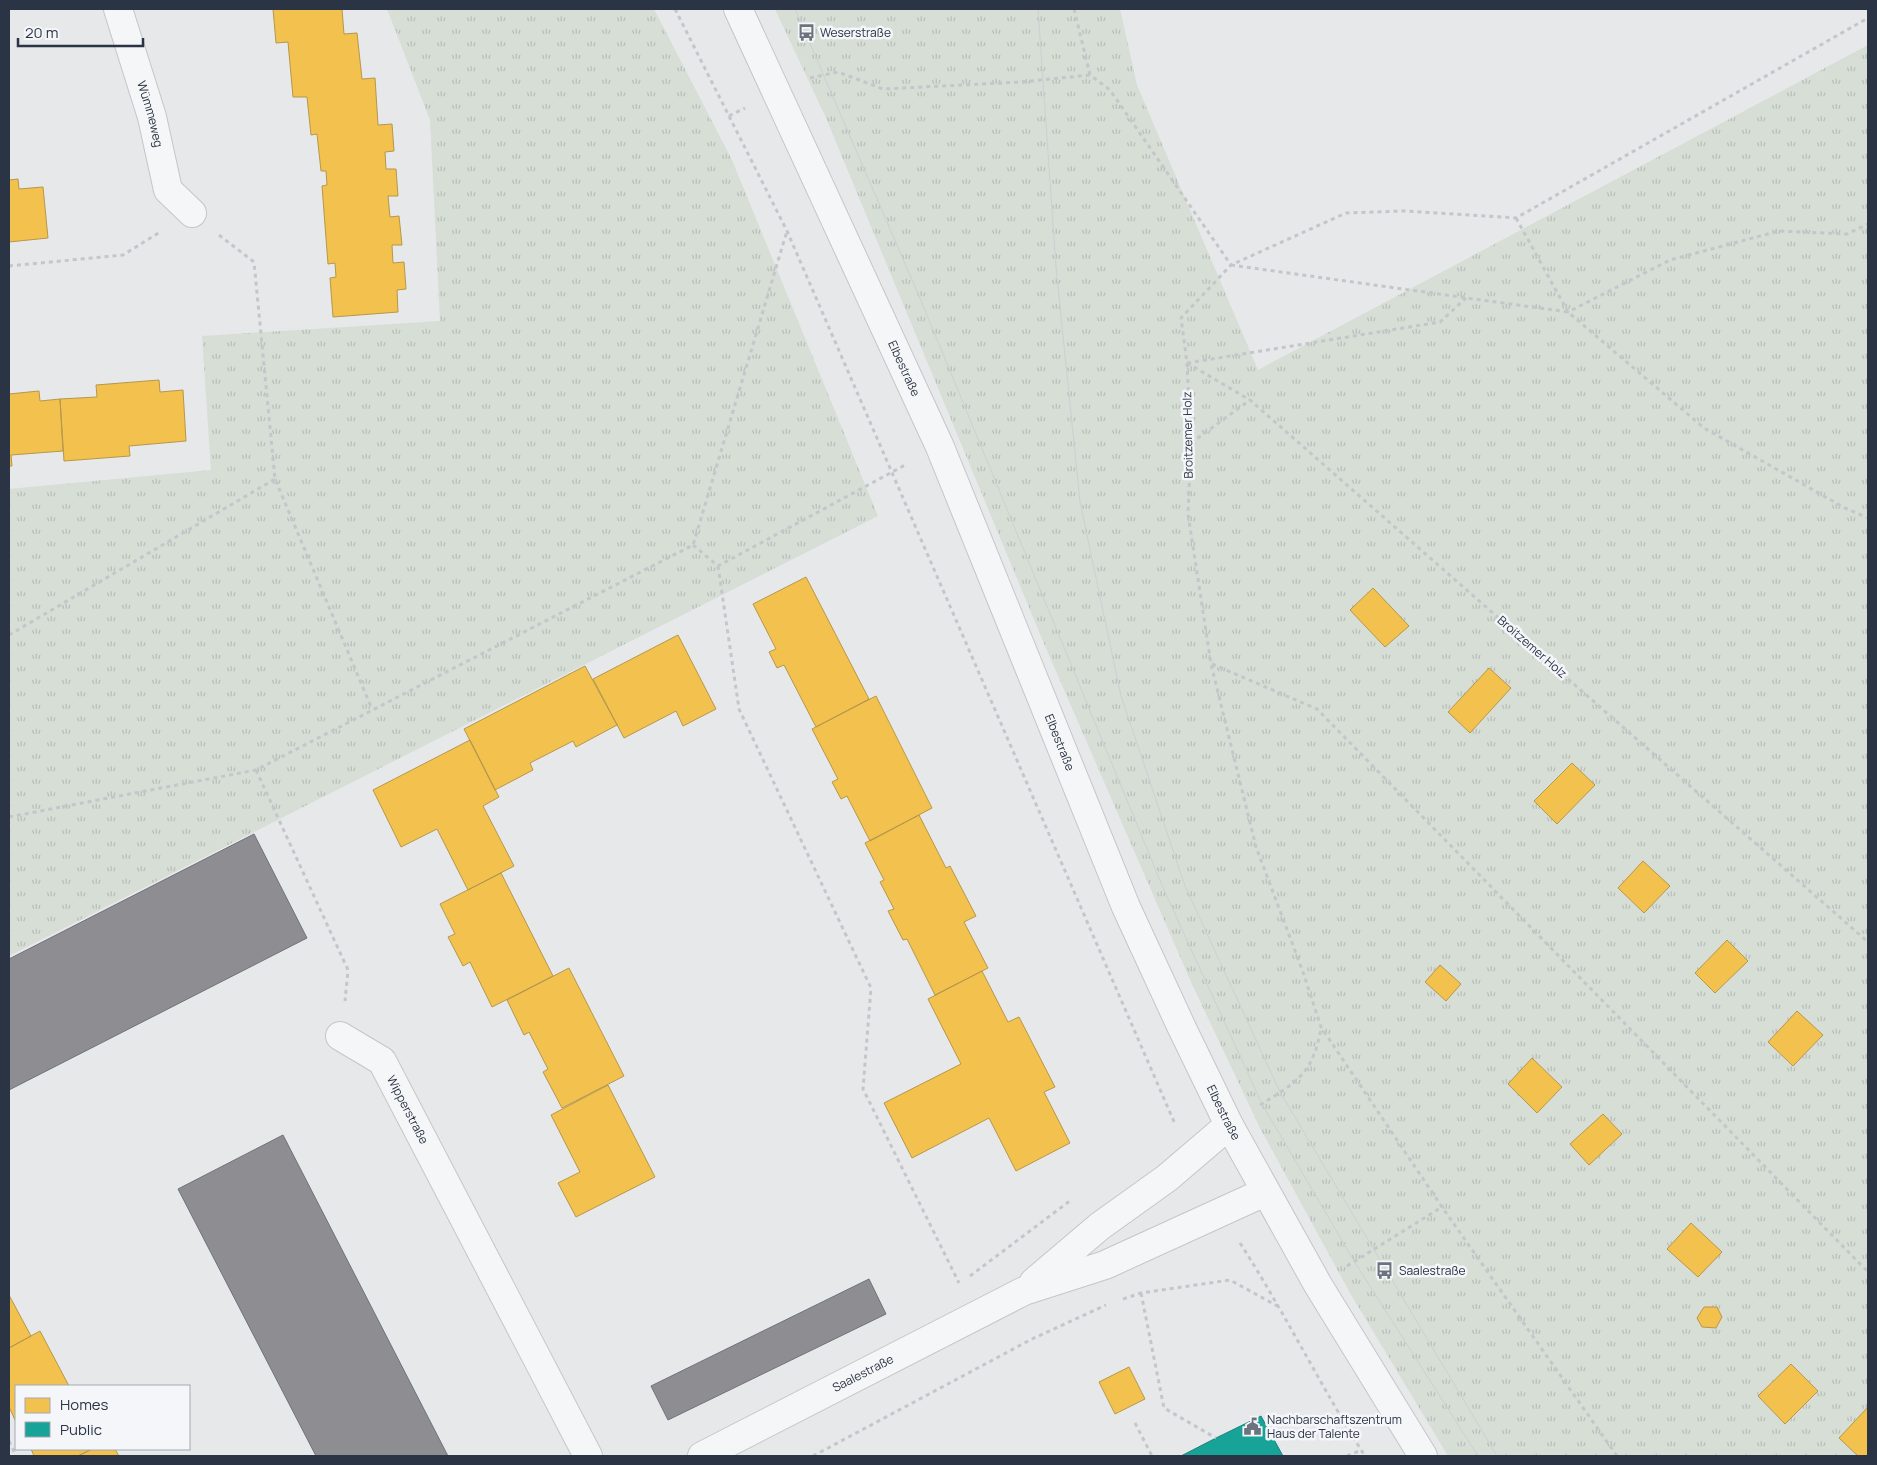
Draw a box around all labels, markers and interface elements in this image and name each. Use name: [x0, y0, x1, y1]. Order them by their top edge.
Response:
scale bar: [18, 15, 142, 47]
text: 20 m: [25, 22, 58, 43]
bus stop icon: Weserstraße: [796, 23, 816, 43]
place label: Weserstraße: [820, 24, 891, 41]
street label: Wümmeweg: [133, 79, 167, 149]
street label: Elbestraße: [884, 338, 925, 399]
street label: Broitzemer Holz: [1178, 391, 1197, 479]
street label: Broitzemer Holz: [1494, 612, 1571, 682]
street label: Elbestraße: [1041, 711, 1079, 773]
street label: Wipperstraße: [383, 1072, 433, 1147]
street label: Elbestraße: [1203, 1082, 1245, 1143]
bus stop icon: Saalestraße: [1375, 1261, 1395, 1281]
place label: Saalestraße: [1399, 1262, 1466, 1279]
street label: Saalestraße: [829, 1350, 896, 1396]
legend: [15, 1385, 190, 1450]
text: Homes: [60, 1394, 109, 1415]
place label: Nachbarschaftszentrum Haus der Talente: [1267, 1411, 1402, 1442]
public building icon: Nachbarschaftszentrum Haus der Talente: [1243, 1417, 1263, 1437]
text: Public: [60, 1419, 102, 1440]

